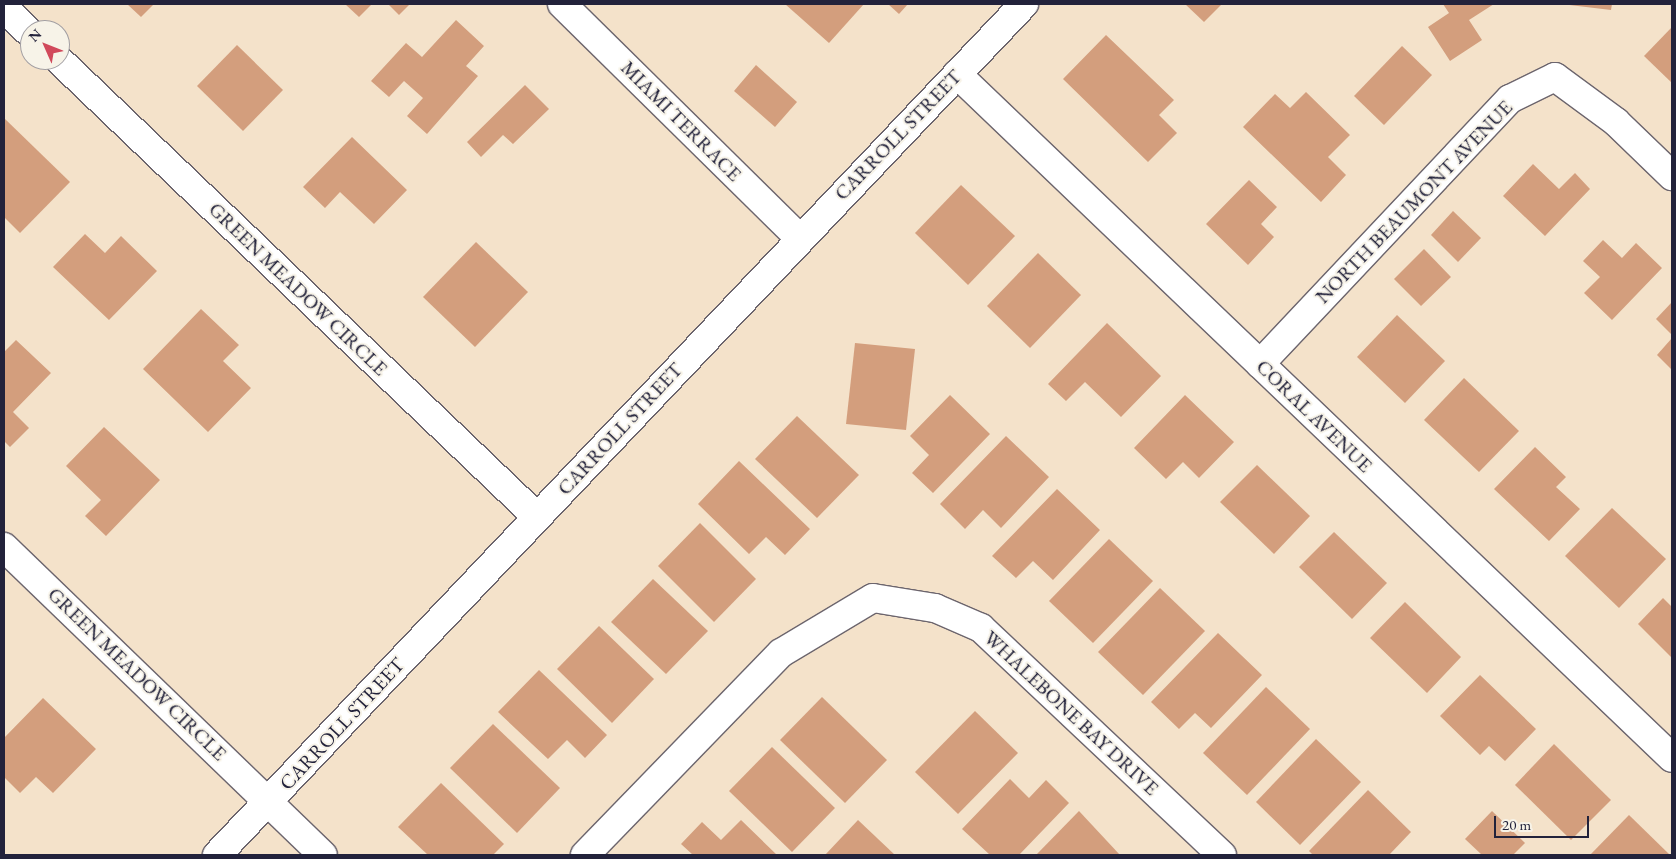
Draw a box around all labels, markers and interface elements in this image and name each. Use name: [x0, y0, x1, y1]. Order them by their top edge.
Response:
north arrow: [20, 20, 70, 70]
text: N: [25, 25, 45, 46]
street label: MIAMI TERRACE: [616, 56, 746, 186]
street label: CARROLL STREET: [830, 65, 966, 205]
street label: NORTH BEAUMONT AVENUE: [1311, 96, 1517, 308]
street label: GREEN MEADOW CIRCLE: [204, 197, 392, 381]
street label: CORAL AVENUE: [1251, 355, 1377, 477]
street label: CARROLL STREET: [553, 358, 687, 500]
street label: GREEN MEADOW CIRCLE: [43, 582, 231, 766]
street label: WHALEBONE BAY DRIVE: [979, 626, 1163, 800]
street label: CARROLL STREET: [275, 653, 409, 795]
scale bar: [1496, 806, 1591, 838]
text: 20 m: [1502, 815, 1531, 834]

